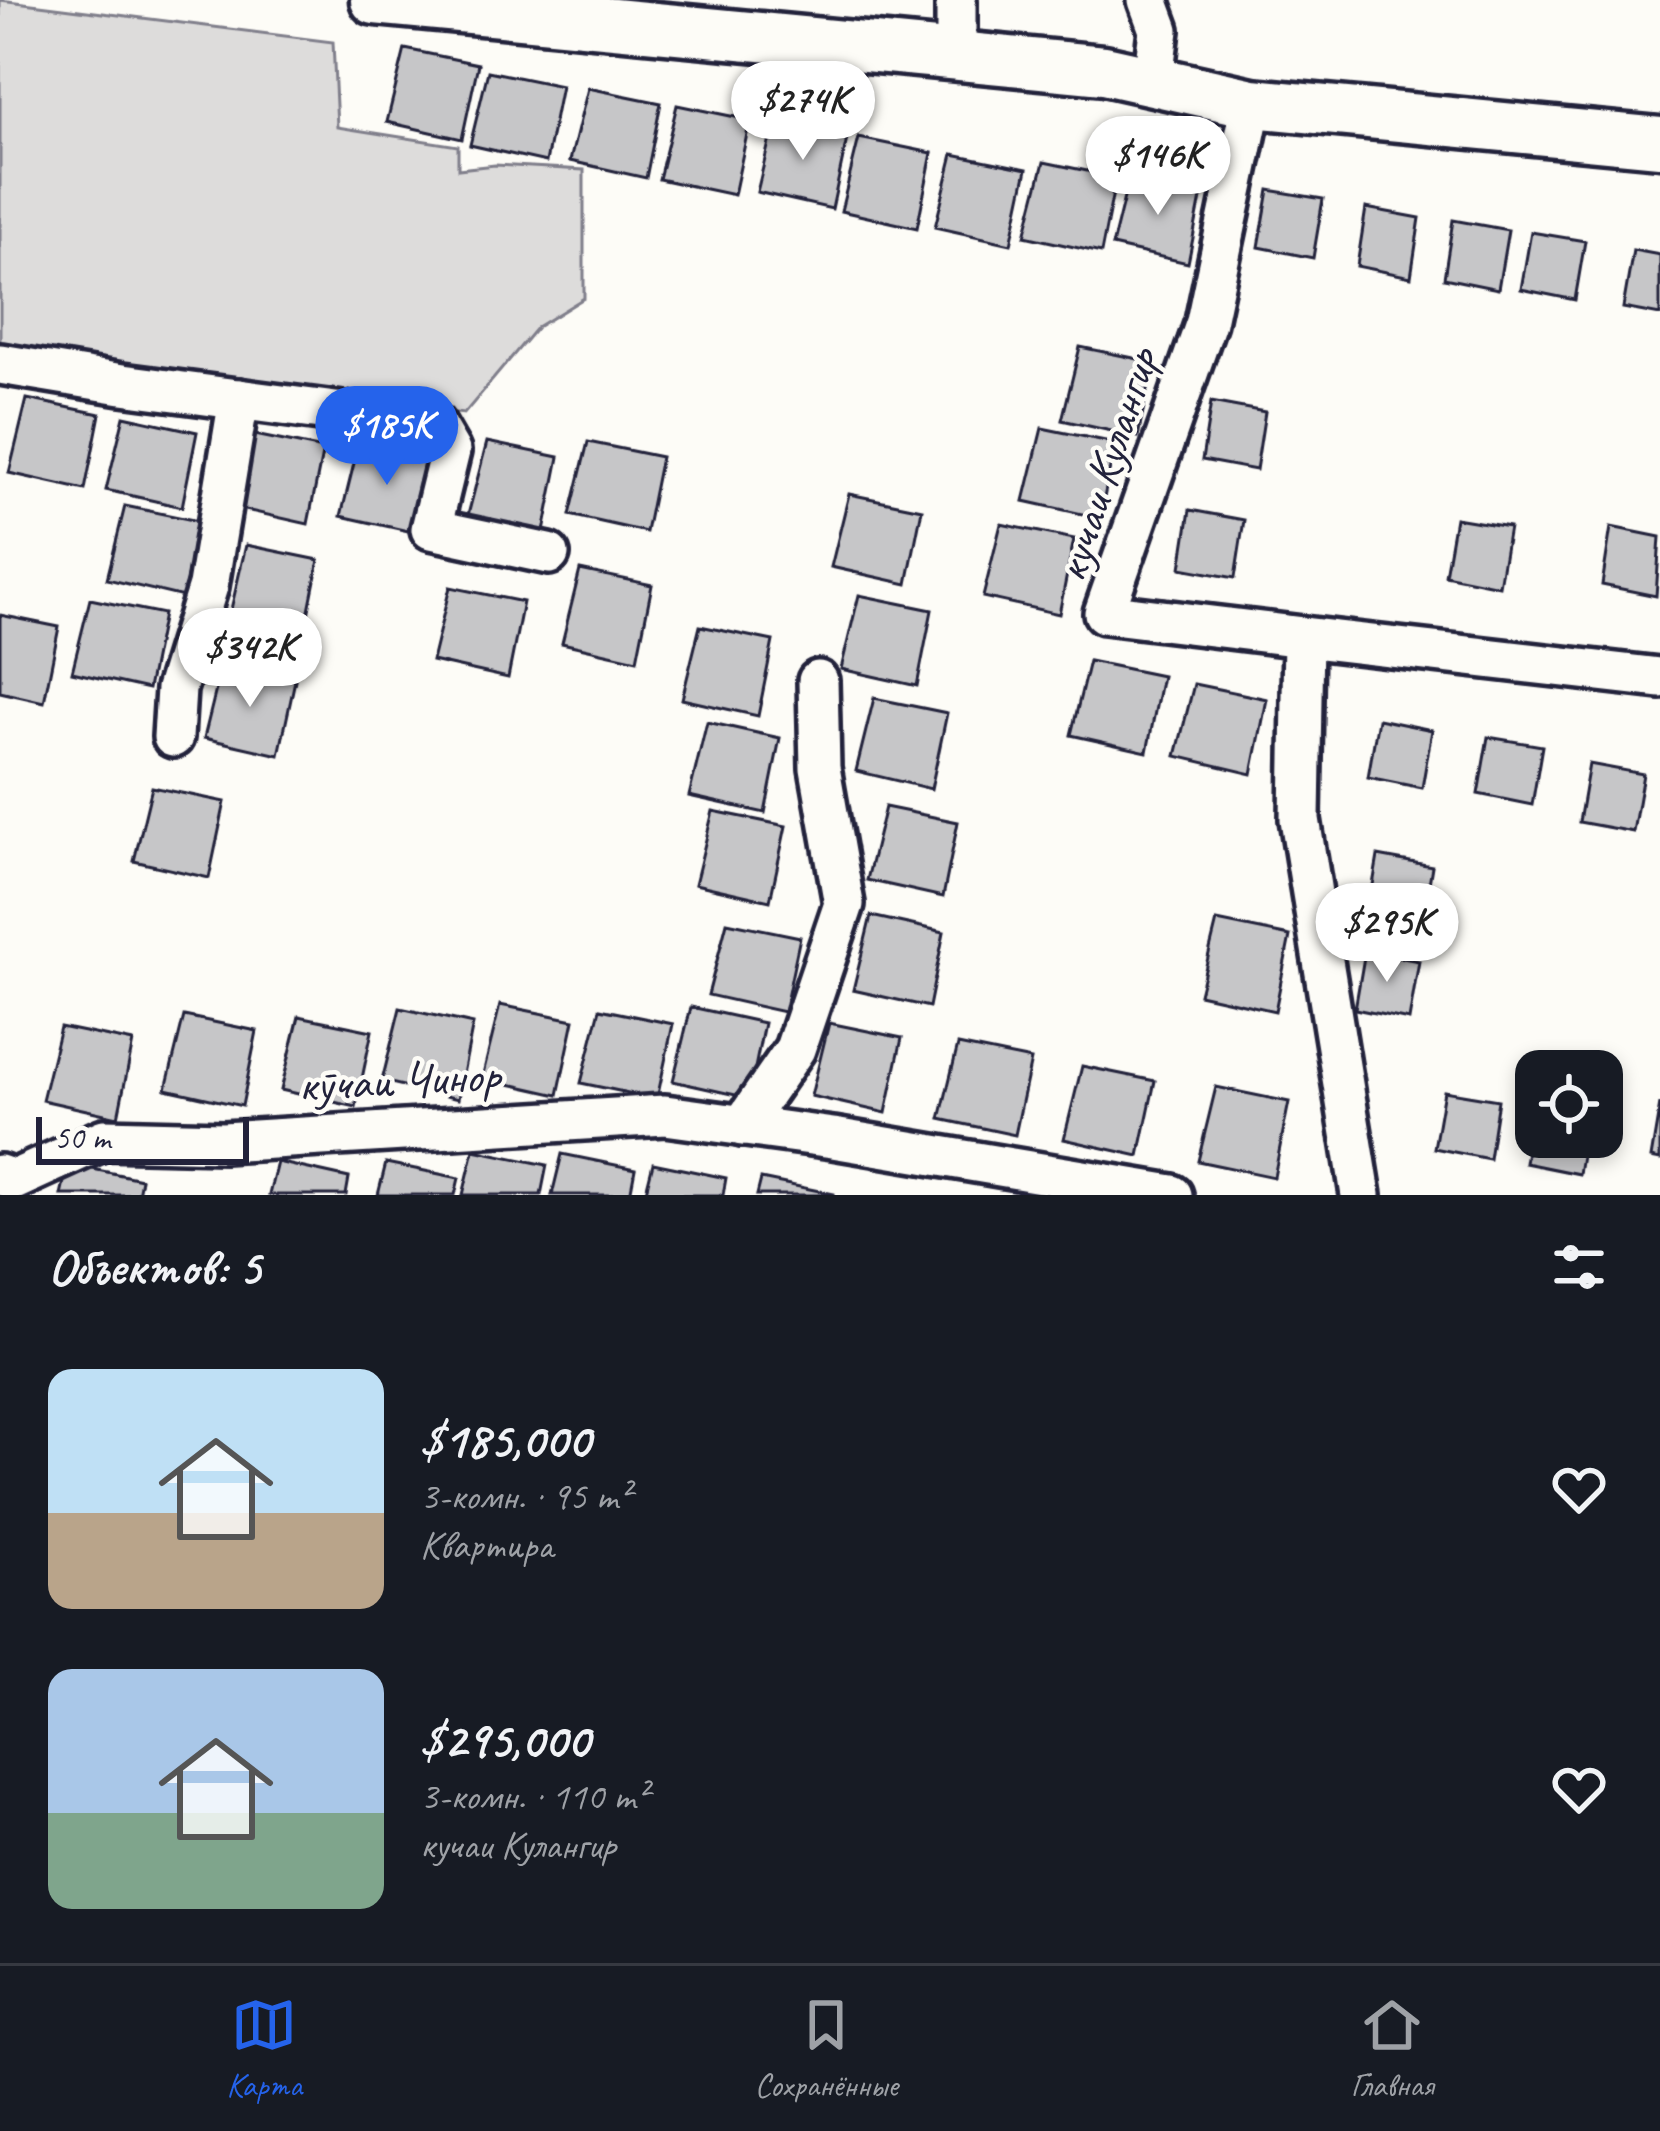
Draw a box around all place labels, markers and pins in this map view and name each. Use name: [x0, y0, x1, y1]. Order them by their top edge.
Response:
pin: $274K: [719, 61, 887, 163]
pin: $146K: [1074, 116, 1242, 218]
pin: $185K: [303, 386, 471, 488]
pin: $342K: [166, 608, 334, 710]
pin: $295K: [1303, 883, 1471, 985]

